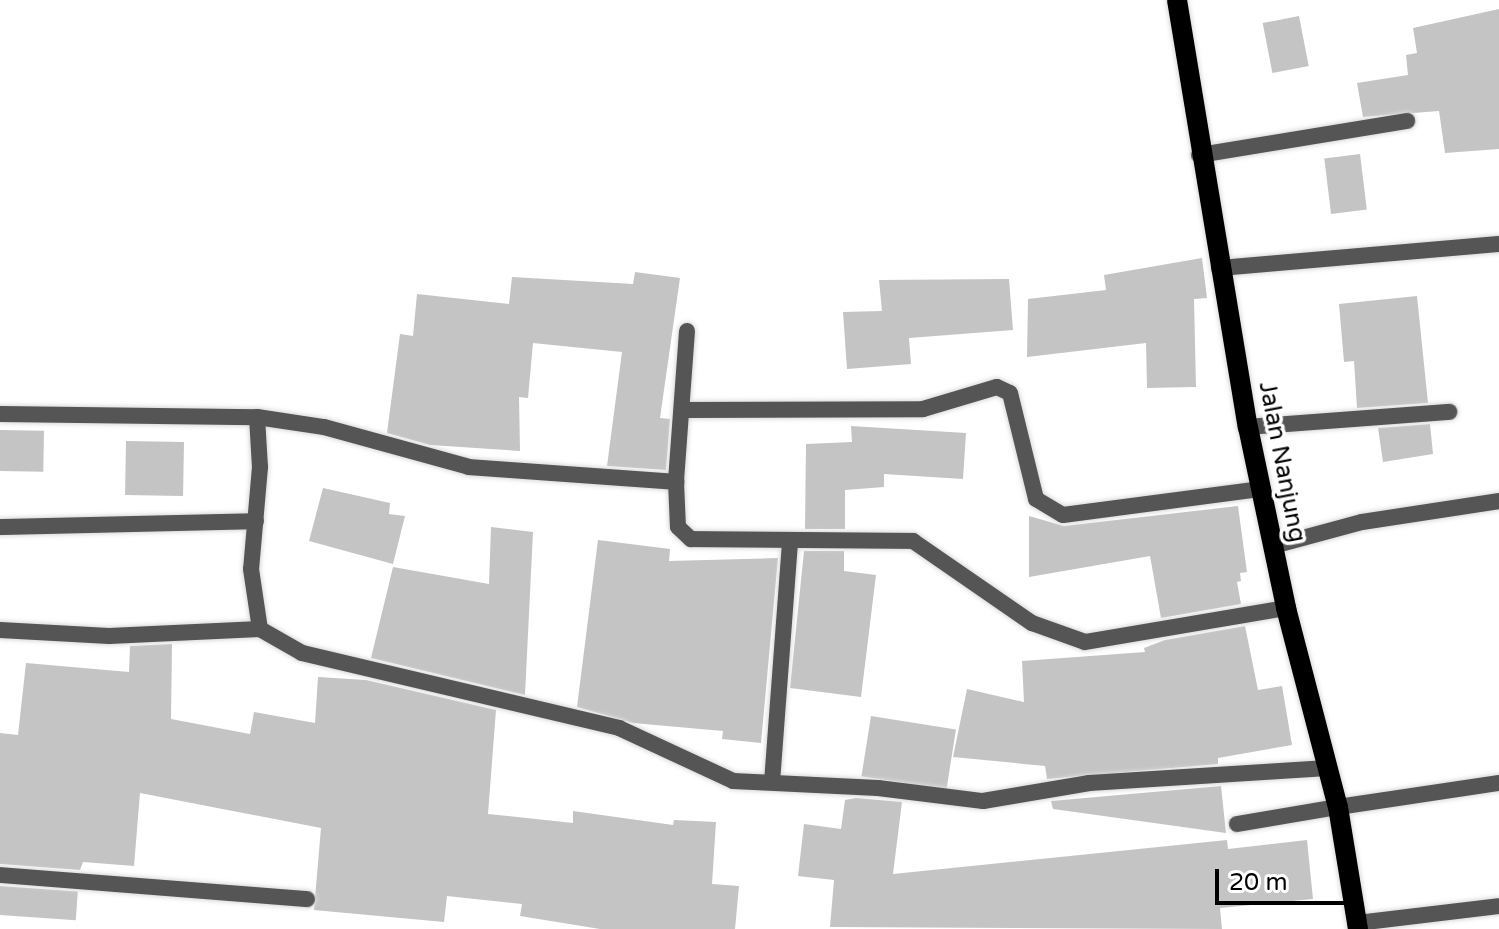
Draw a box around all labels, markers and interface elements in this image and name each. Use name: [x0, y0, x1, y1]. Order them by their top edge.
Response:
street label: Jalan Nanjung: [1252, 379, 1312, 545]
scale bar: [1219, 853, 1357, 903]
text: 20 m: [1229, 868, 1287, 897]

